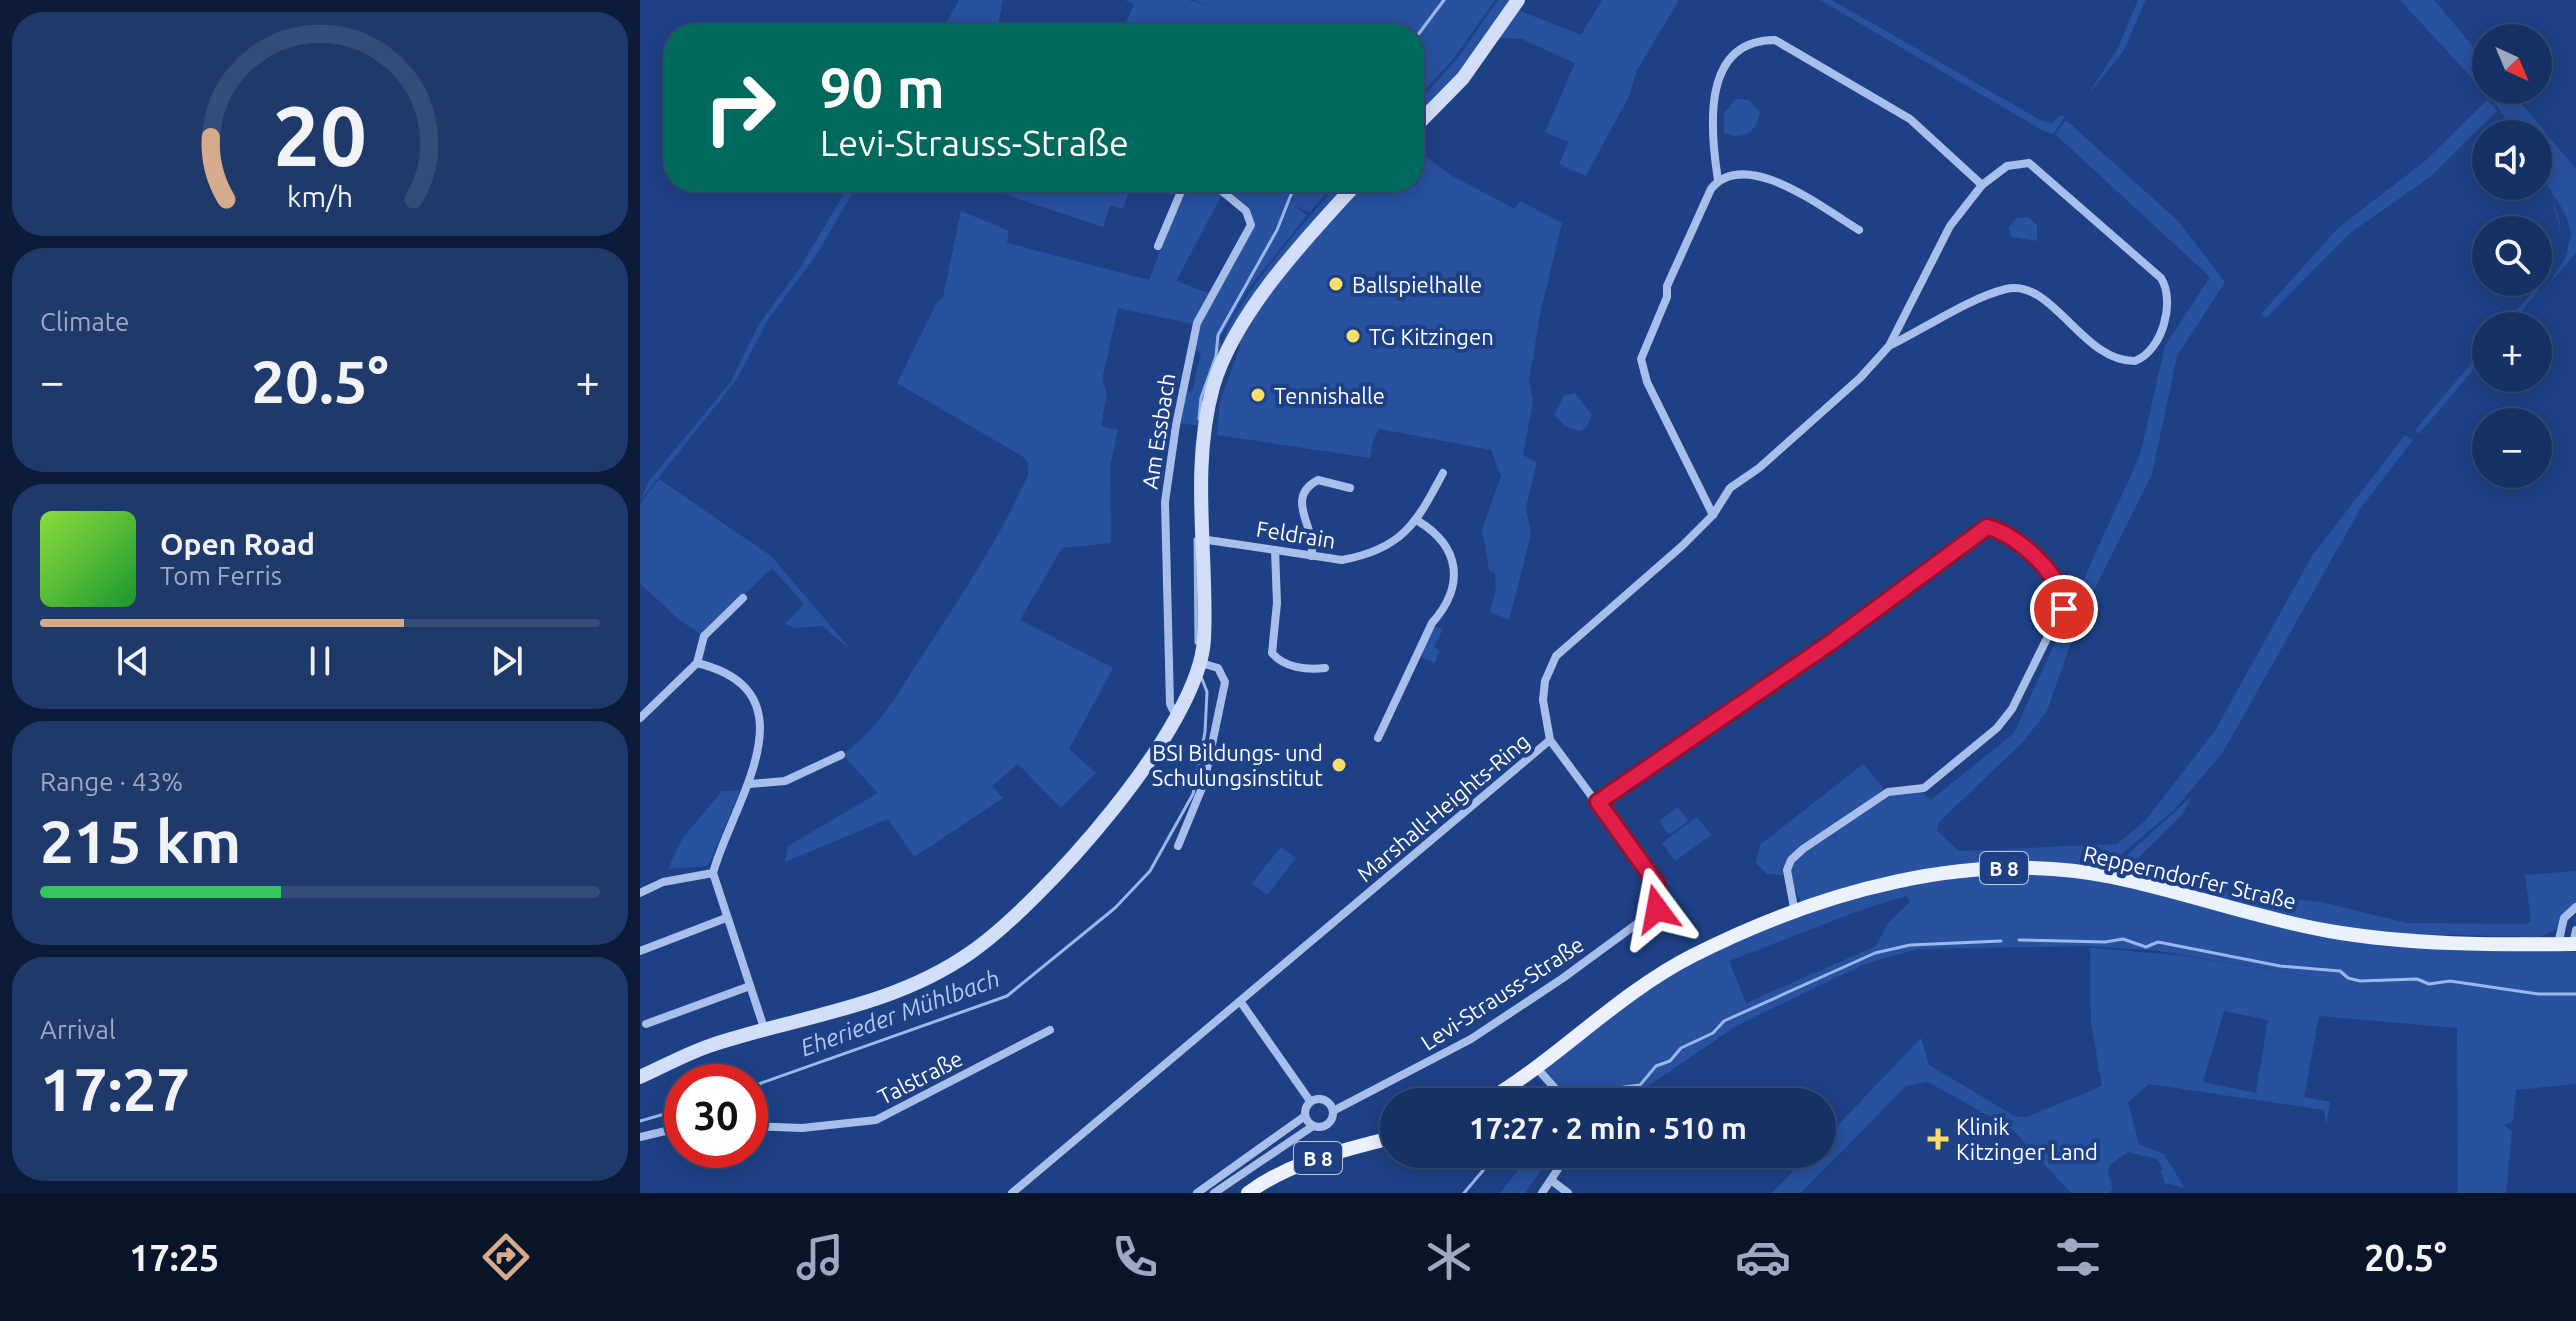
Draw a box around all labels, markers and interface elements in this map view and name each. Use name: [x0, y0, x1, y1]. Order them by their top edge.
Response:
north arrow: [2472, 24, 2552, 104]
map controls: [2472, 24, 2552, 488]
icon: right: [688, 56, 792, 160]
text: 90 m: [820, 56, 945, 119]
text: 20: [273, 88, 367, 182]
button: sound: [2472, 120, 2552, 200]
text: Levi-Strauss-Straße: [820, 122, 1129, 163]
text: km/h: [287, 180, 353, 212]
button: search: [2472, 216, 2552, 296]
place label: Ballspielhalle: [1352, 272, 1482, 297]
marker: Ballspielhalle: [1327, 275, 1345, 293]
text: Climate: [40, 307, 129, 336]
button: +: [2472, 312, 2552, 392]
place label: TG Kitzingen: [1369, 324, 1494, 349]
marker: TG Kitzingen: [1344, 327, 1362, 345]
text: 20.5°: [251, 347, 389, 414]
text: −: [40, 356, 65, 405]
text: +: [575, 356, 600, 405]
street label: Am Essbach: [1137, 371, 1179, 491]
place label: Tennishalle: [1274, 383, 1385, 408]
marker: Tennishalle: [1249, 386, 1267, 404]
button: −: [2472, 408, 2552, 488]
street label: Feldrain: [1255, 515, 1337, 553]
text: Open Road: [160, 527, 315, 561]
text: Tom Ferris: [160, 561, 282, 590]
pin: [2030, 575, 2098, 643]
icon: arrive: [2042, 587, 2086, 631]
icon: previous: [111, 639, 155, 683]
icon: pause: [298, 639, 342, 683]
icon: next: [485, 639, 529, 683]
street label: Marshall-Heights-Ring: [1352, 728, 1534, 886]
place label: BSI Bildungs- und Schulungsinstitut: [1152, 740, 1323, 790]
marker: BSI Bildungs- und Schulungsinstitut: [1330, 756, 1348, 774]
text: Range · 43%: [40, 767, 183, 796]
text: 215 km: [40, 807, 241, 874]
street label: Repperndorfer Straße: [2081, 840, 2299, 914]
road number: B 8: [1980, 852, 2028, 884]
position arrow: [1615, 867, 1699, 951]
street label: Levi-Strauss-Straße: [1416, 931, 1588, 1055]
water label: Eherieder Mühlbach: [797, 964, 1003, 1062]
text: Arrival: [40, 1015, 116, 1044]
street label: Talstraße: [873, 1045, 967, 1109]
text: 17:27: [40, 1055, 190, 1122]
speed limit sign: 30: [664, 1064, 768, 1168]
text: 17:27 · 2 min · 510 m: [1469, 1111, 1747, 1145]
place label: Klinik Kitzinger Land: [1956, 1114, 2098, 1164]
marker: Klinik Kitzinger Land: [1927, 1128, 1949, 1150]
road number: B 8: [1294, 1142, 1342, 1174]
icon: directions: [478, 1229, 534, 1285]
icon: music: [792, 1229, 848, 1285]
icon: phone: [1107, 1229, 1163, 1285]
icon: climate: [1421, 1229, 1477, 1285]
icon: car: [1735, 1229, 1791, 1285]
icon: filters: [2050, 1229, 2106, 1285]
text: 17:25: [129, 1237, 219, 1278]
text: 20.5°: [2364, 1237, 2447, 1278]

